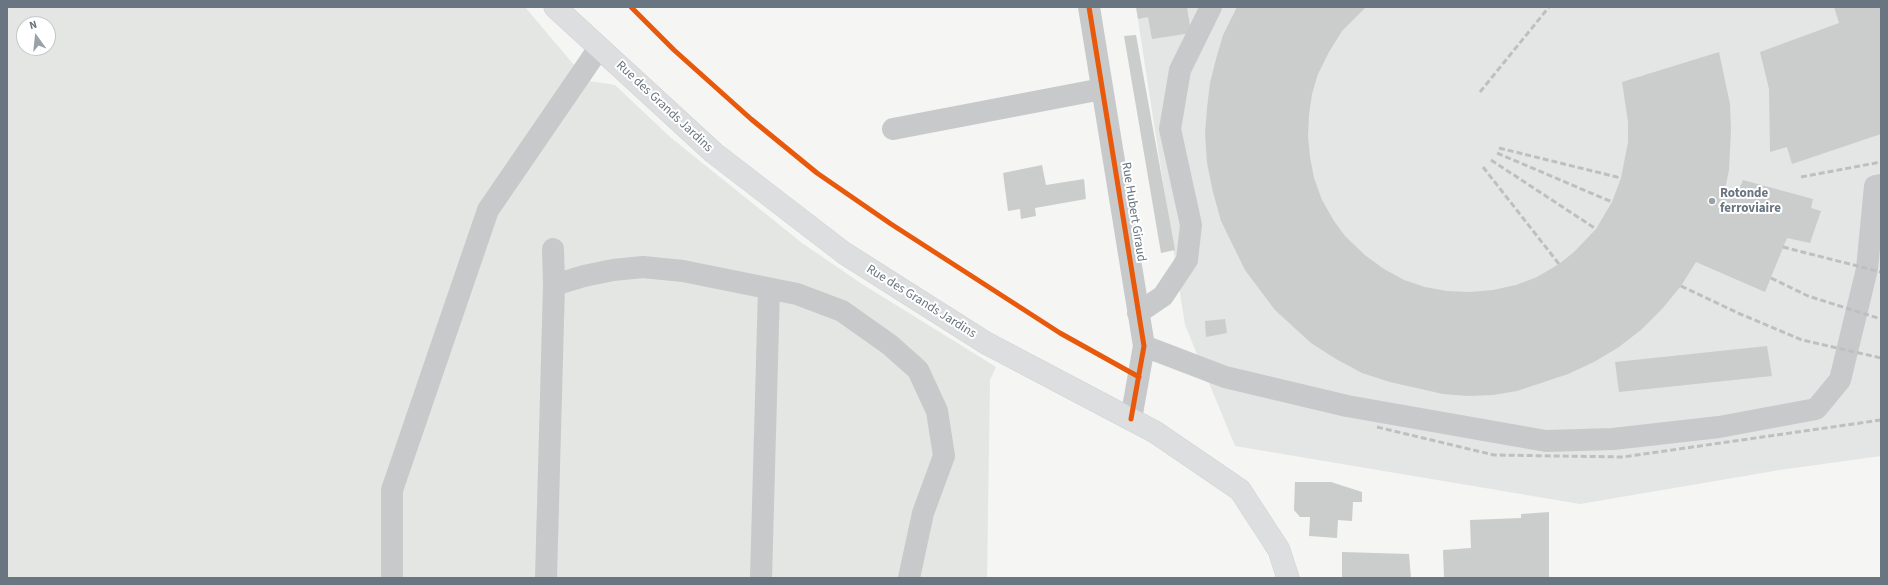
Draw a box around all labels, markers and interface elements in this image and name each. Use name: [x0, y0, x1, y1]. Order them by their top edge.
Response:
north arrow: [16, 16, 56, 56]
text: N: [28, 17, 38, 33]
street label: Rue des Grands Jardins: [612, 58, 716, 156]
street label: Rue Hubert Giraud: [1117, 161, 1149, 263]
place label: Rotonde ferroviaire: [1720, 186, 1781, 217]
marker: Rotonde ferroviaire: [1707, 196, 1717, 206]
street label: Rue des Grands Jardins: [863, 262, 979, 342]

